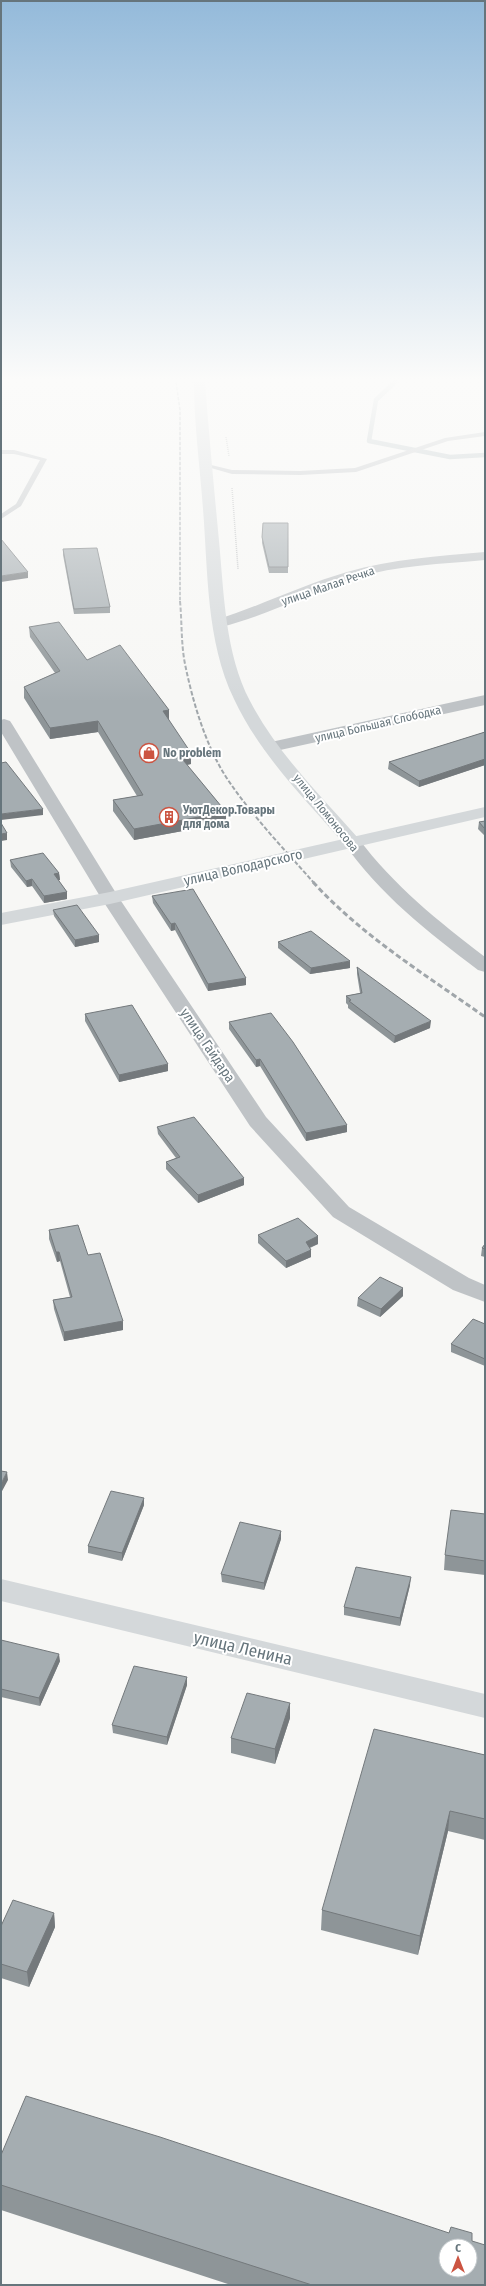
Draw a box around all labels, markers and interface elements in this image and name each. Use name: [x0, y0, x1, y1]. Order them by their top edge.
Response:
street label: улица Малая Речка: [280, 564, 376, 608]
street label: улица Большая Слободка: [314, 703, 442, 745]
shop icon: No problem: [138, 742, 160, 764]
place label: No problem: [163, 746, 221, 760]
street label: улица Ломоносова: [290, 771, 362, 855]
place label: УютДекор.Товары для дома: [182, 803, 275, 831]
building icon: УютДекор.Товары для дома: [158, 806, 180, 828]
street label: улица Володарского: [182, 846, 304, 889]
street label: улица Гайдара: [177, 1005, 239, 1086]
street label: улица Ленина: [192, 1627, 294, 1670]
north arrow: [438, 2238, 478, 2278]
text: С: [455, 2242, 461, 2255]

